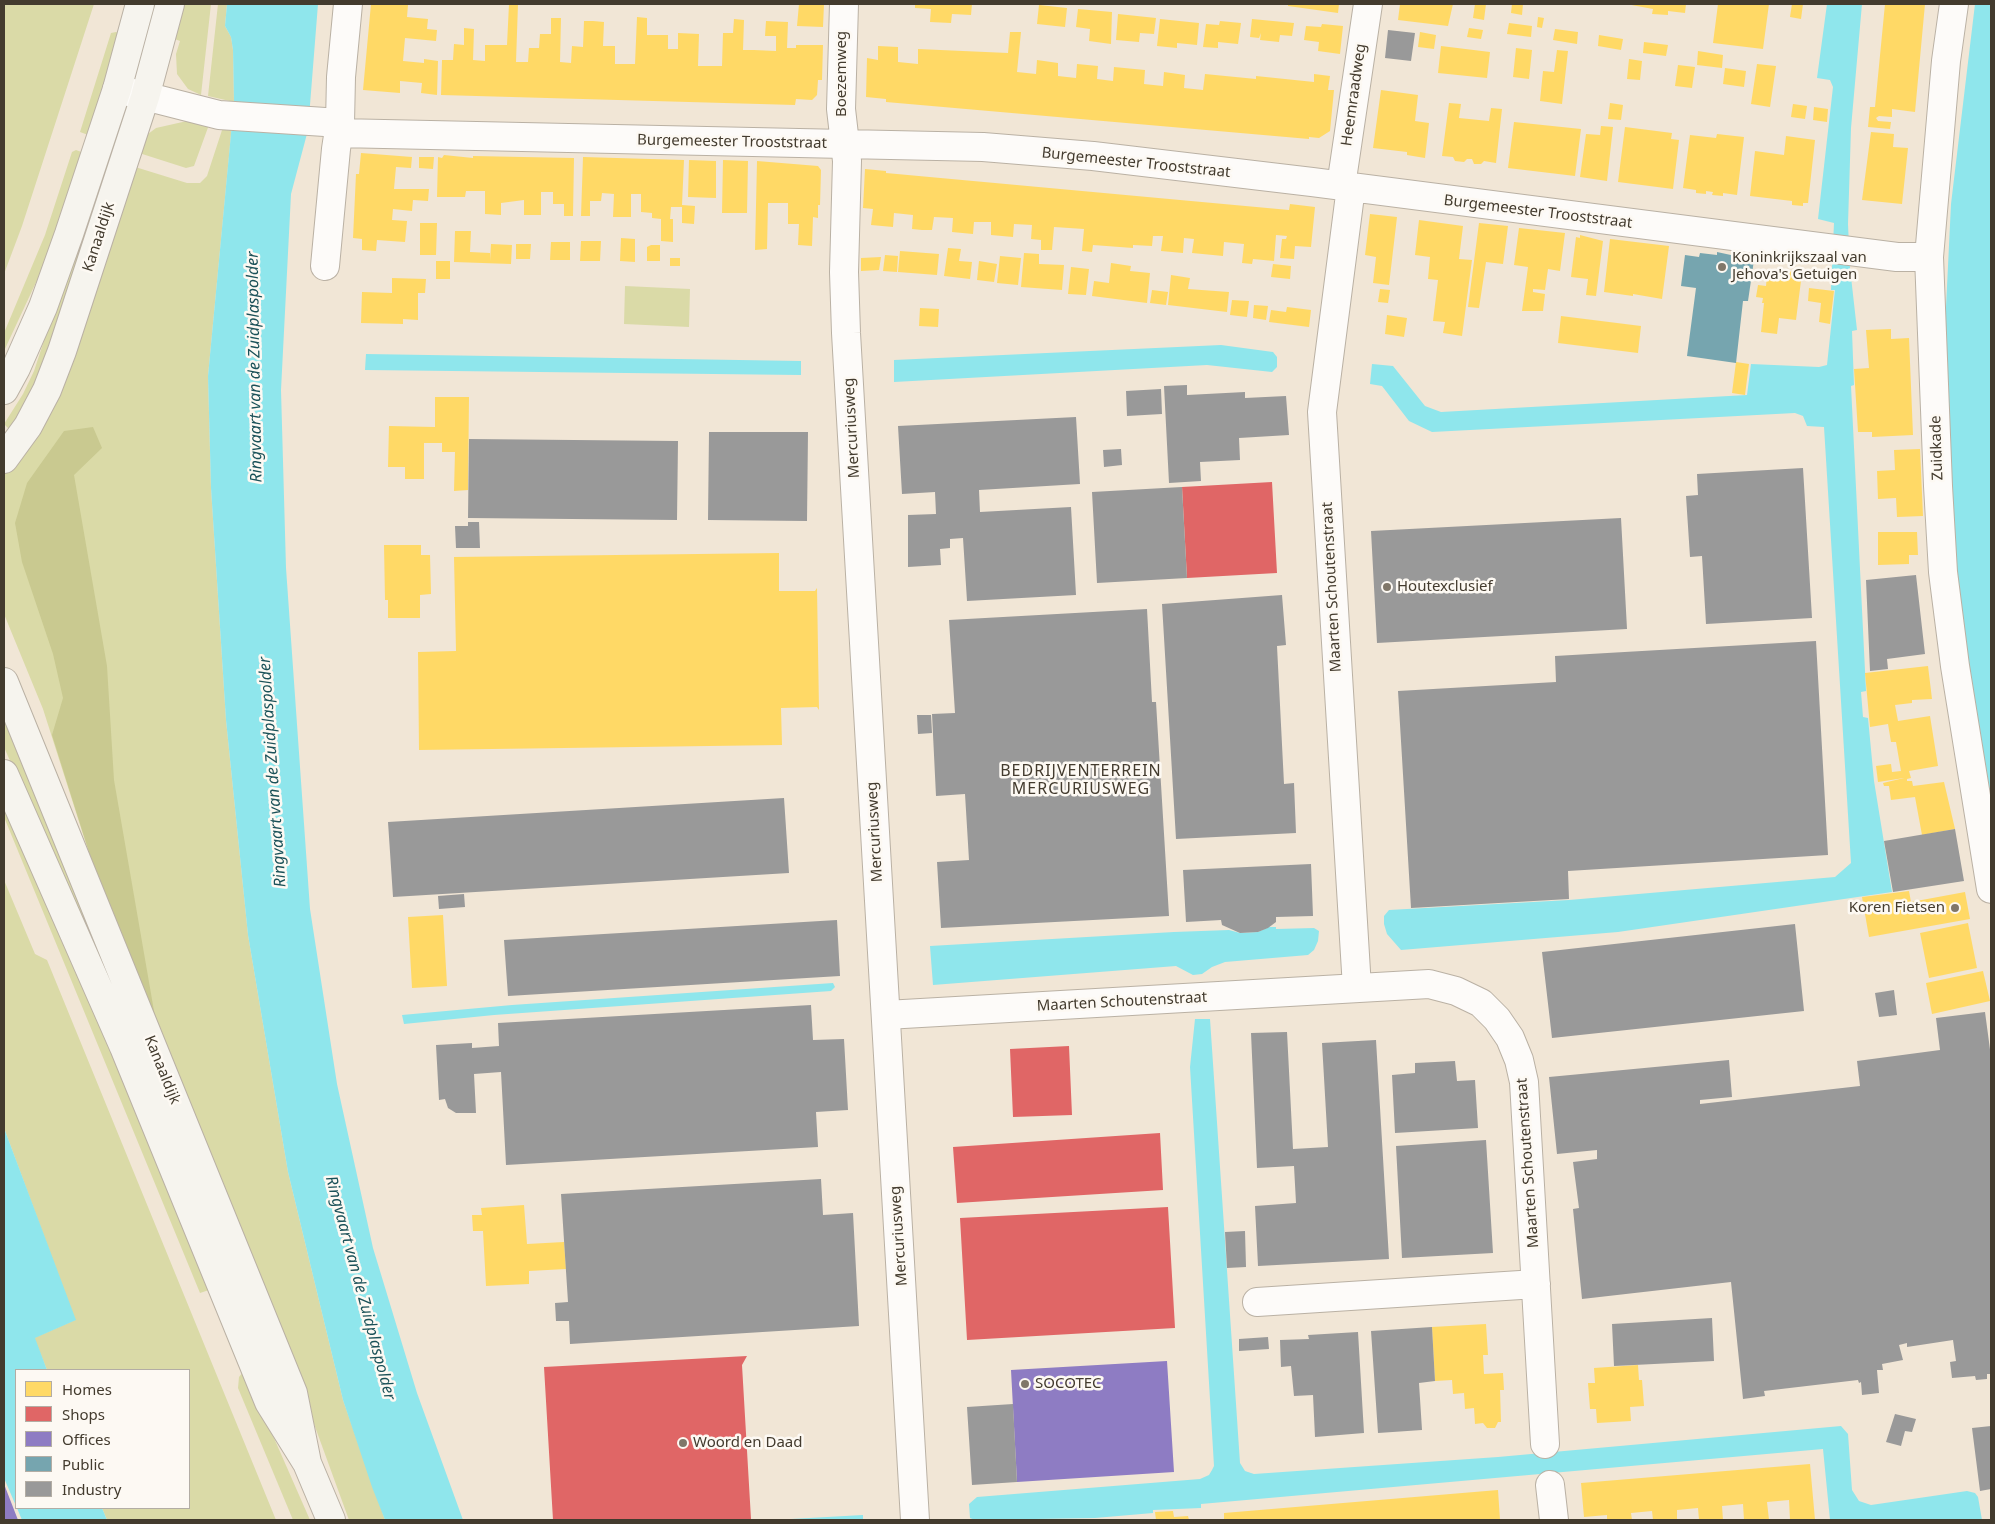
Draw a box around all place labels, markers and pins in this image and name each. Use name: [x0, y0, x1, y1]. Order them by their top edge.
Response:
place label: Koninkrijkszaal van Jehova's Getuigen: [1732, 249, 1867, 284]
marker: Koninkrijkszaal van Jehova's Getuigen: [1716, 261, 1728, 273]
place label: Houtexclusief: [1397, 578, 1493, 596]
marker: Houtexclusief: [1381, 581, 1393, 593]
place label: Koren Fietsen: [1849, 899, 1945, 917]
marker: Koren Fietsen: [1949, 902, 1961, 914]
place label: SOCOTEC: [1035, 1375, 1102, 1393]
marker: SOCOTEC: [1019, 1378, 1031, 1390]
place label: Woord en Daad: [693, 1434, 802, 1452]
marker: Woord en Daad: [677, 1437, 689, 1449]

